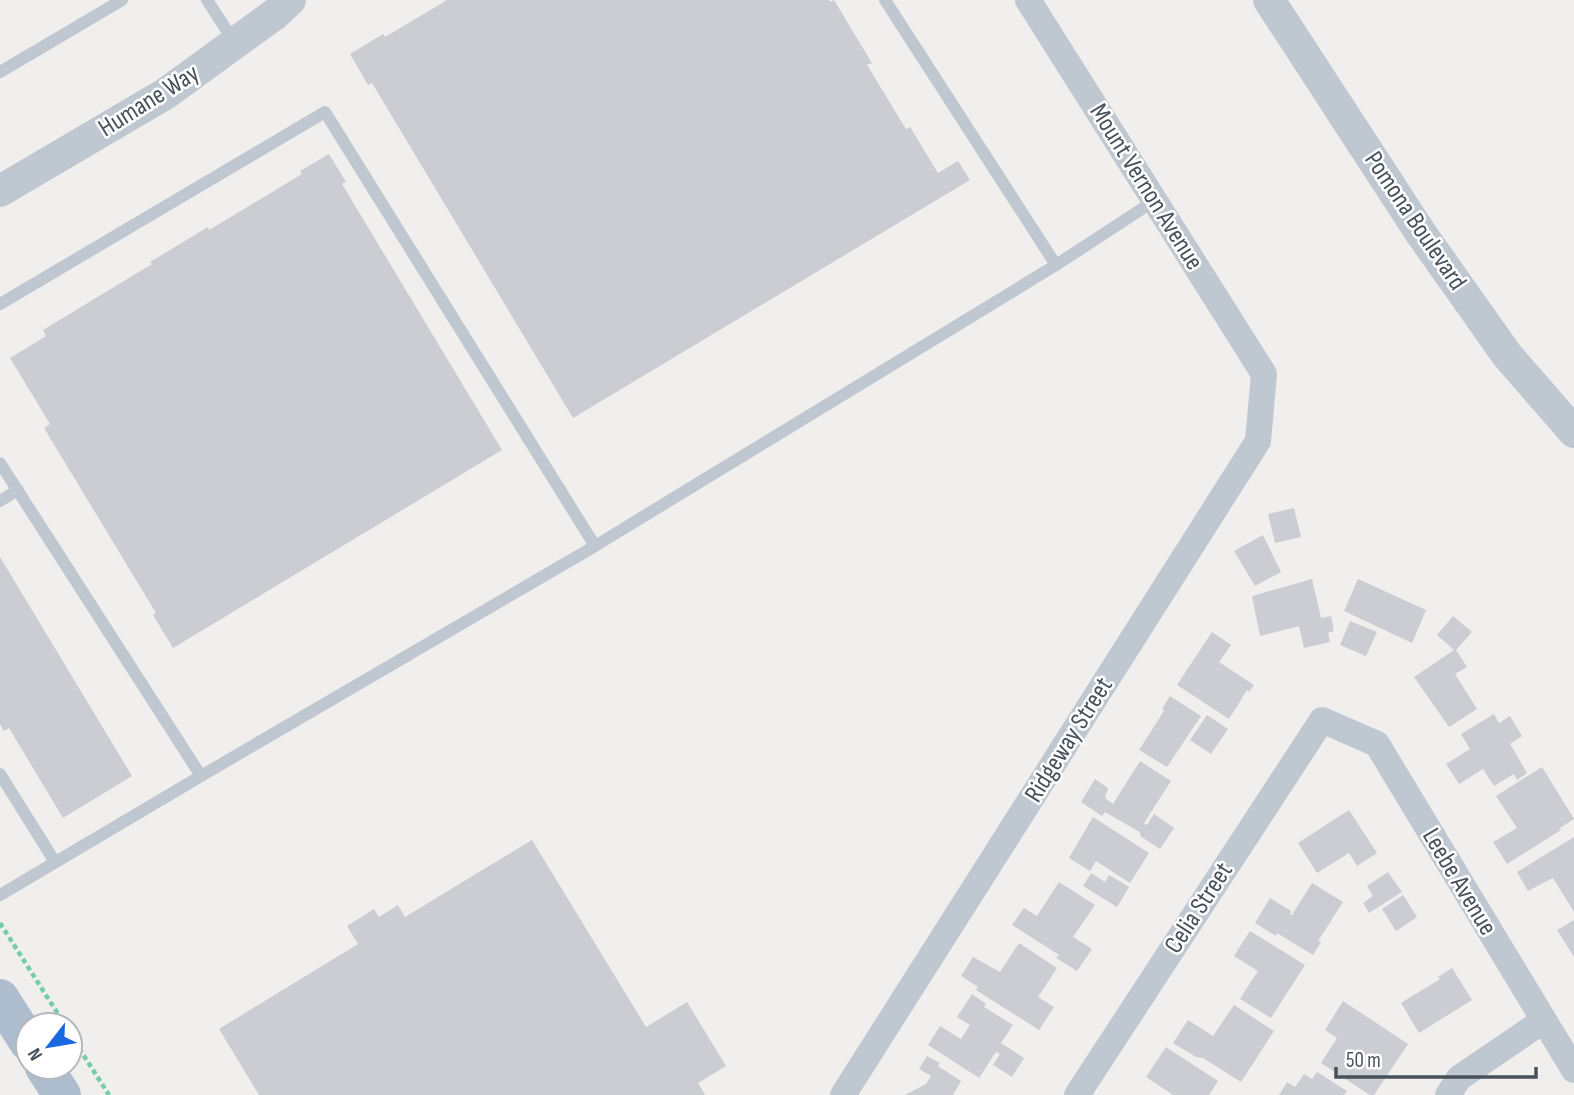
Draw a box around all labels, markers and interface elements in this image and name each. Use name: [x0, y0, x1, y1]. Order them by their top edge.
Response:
street label: Humane Way: [93, 58, 205, 144]
street label: Mount Vernon Avenue: [1083, 98, 1209, 276]
street label: Pomona Boulevard: [1357, 146, 1473, 296]
street label: Ridgeway Street: [1018, 672, 1120, 808]
street label: Leebe Avenue: [1415, 823, 1503, 941]
street label: Celia Street: [1158, 857, 1240, 959]
north arrow: [14, 1011, 84, 1081]
scale bar: [1336, 1036, 1536, 1080]
text: N: [23, 1044, 48, 1064]
text: 50 m: [1346, 1048, 1381, 1073]

